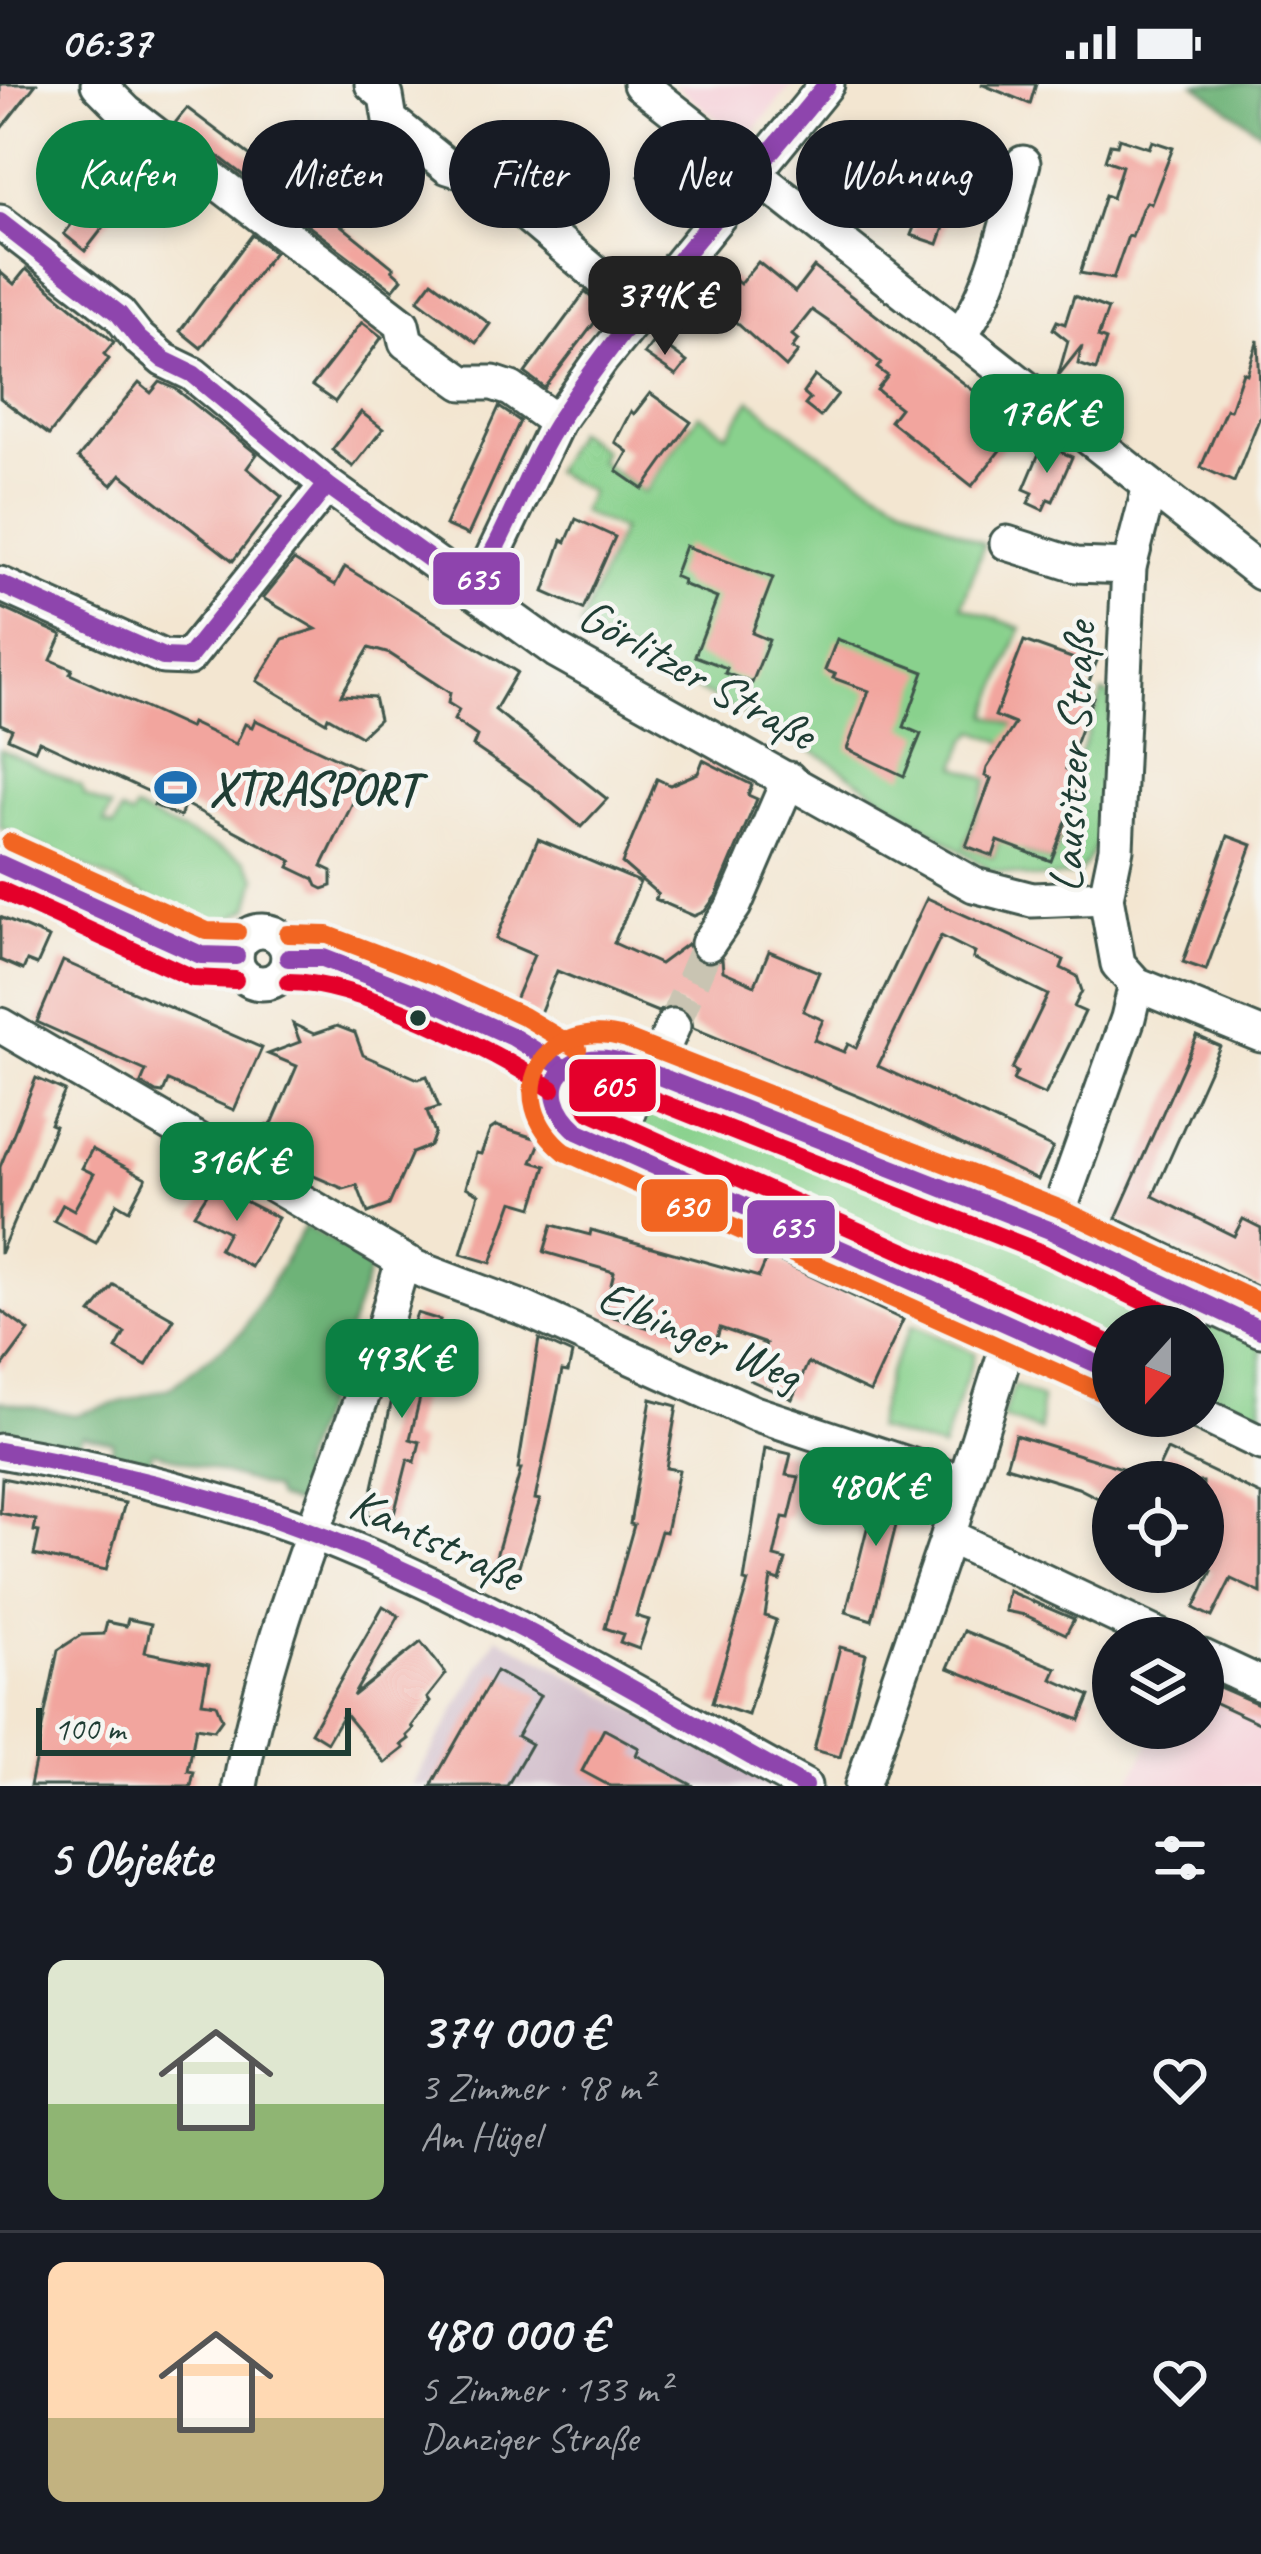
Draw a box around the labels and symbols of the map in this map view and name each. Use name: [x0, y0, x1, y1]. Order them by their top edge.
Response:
pin: 374K €: [567, 256, 763, 358]
pin: 176K €: [949, 374, 1145, 476]
line badge: 635: [431, 550, 522, 607]
text: 635: [454, 558, 501, 600]
street label: Görlitzer Straße: [569, 584, 829, 765]
street label: Lausitzer Straße: [1035, 617, 1109, 894]
place label: XTRASPORT: [209, 759, 428, 819]
sports icon: XTRASPORT: [152, 765, 198, 811]
unlabelled marker: [407, 1007, 429, 1029]
line badge: 605: [567, 1057, 658, 1114]
text: 605: [590, 1065, 637, 1107]
pin: 316K €: [139, 1122, 335, 1224]
line badge: 630: [639, 1177, 730, 1234]
text: 630: [662, 1185, 711, 1227]
line badge: 635: [745, 1198, 837, 1256]
text: 635: [769, 1206, 816, 1248]
street label: Elbinger Weg: [590, 1266, 812, 1405]
north arrow: [1092, 1305, 1224, 1437]
pin: 493K €: [304, 1319, 500, 1421]
pin: 480K €: [778, 1447, 974, 1549]
street label: Kantstraße: [341, 1473, 536, 1606]
scale bar: [36, 1702, 351, 1755]

